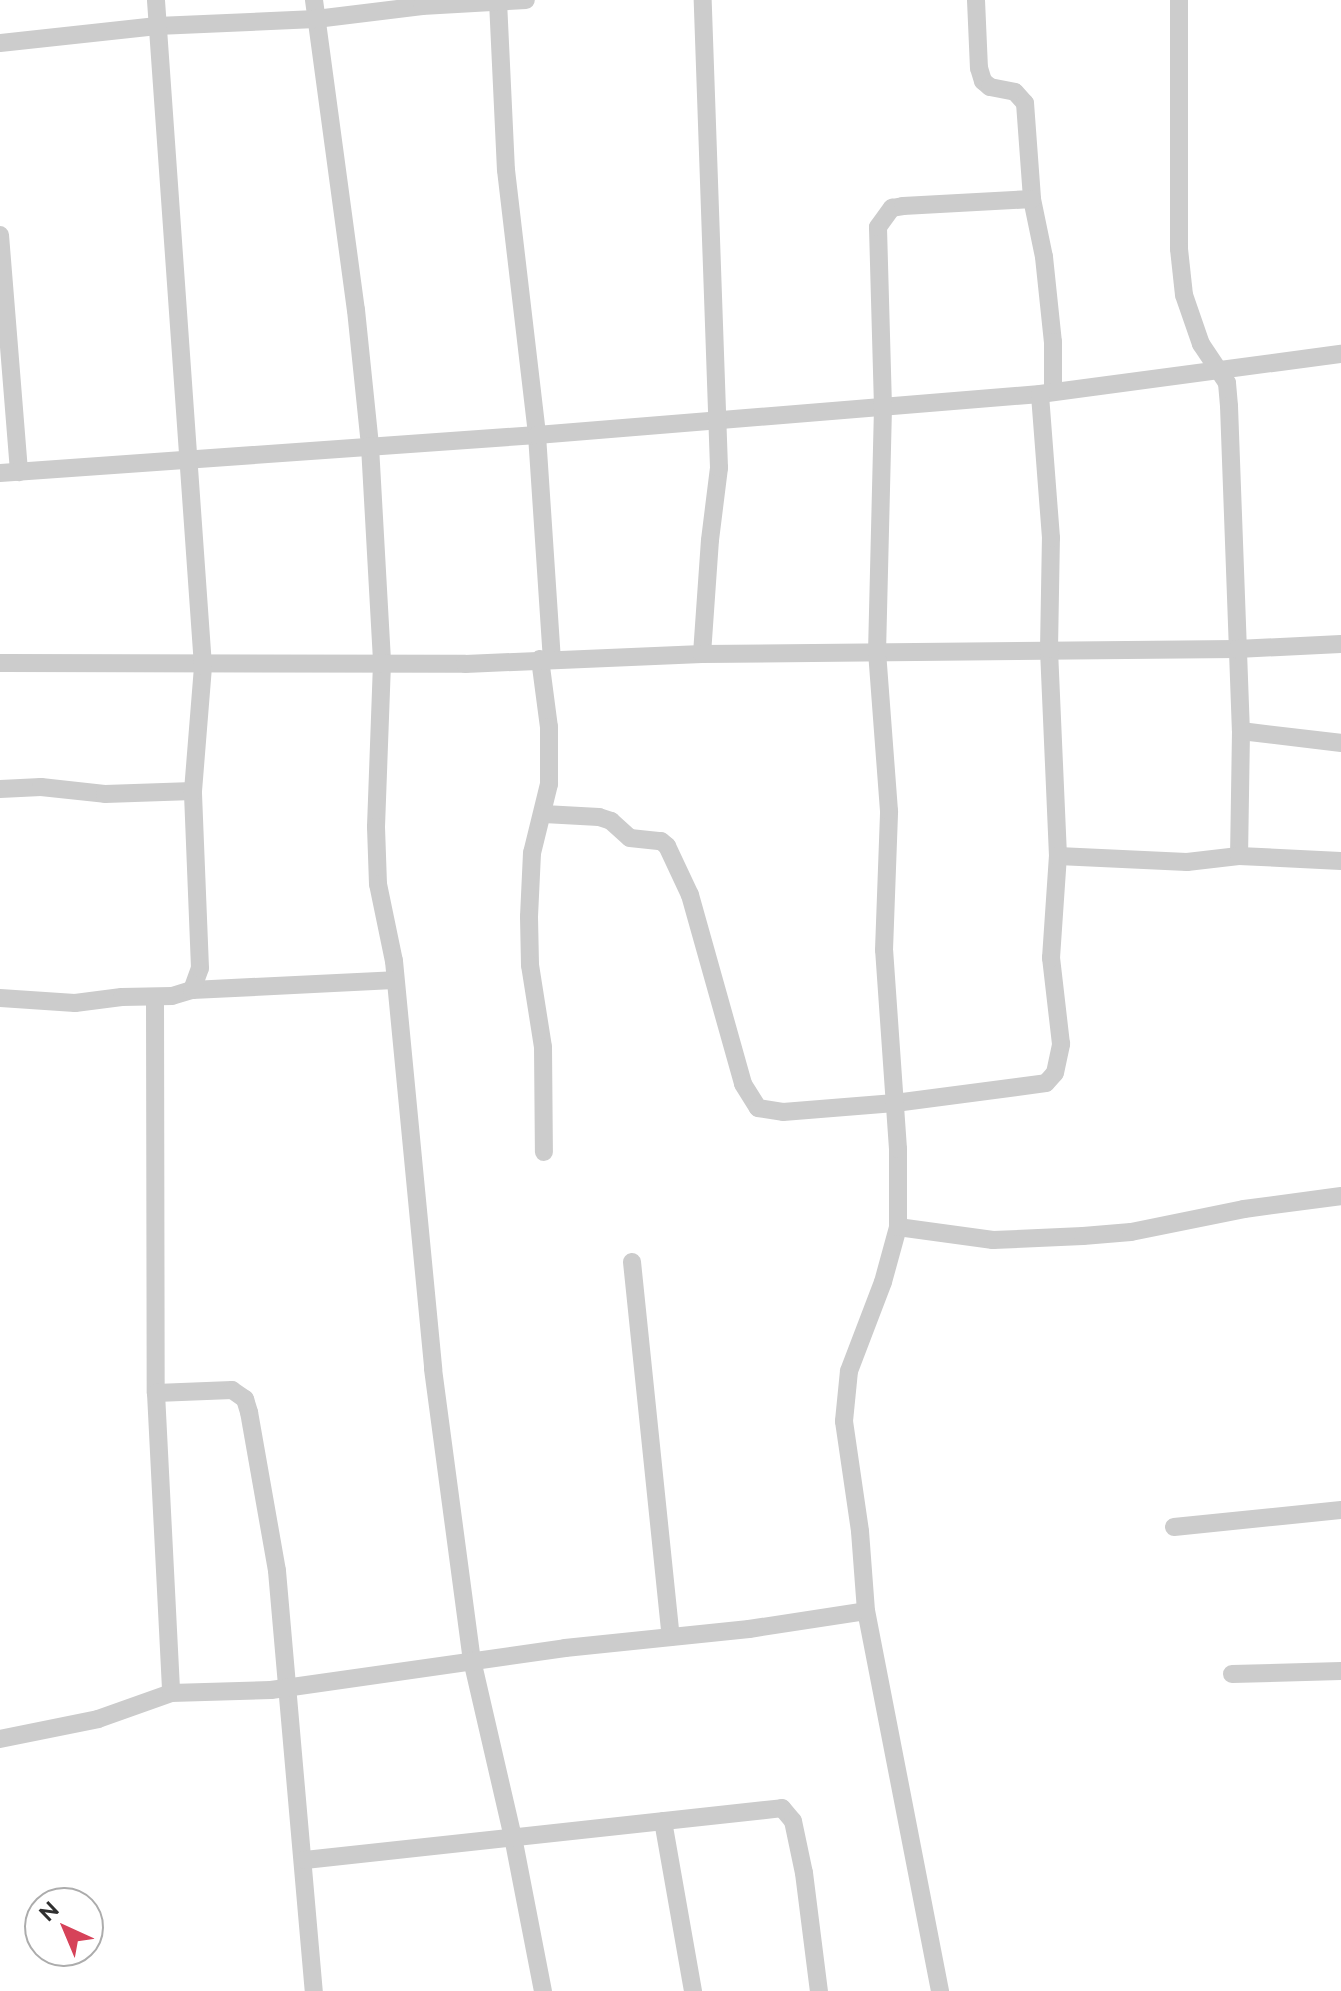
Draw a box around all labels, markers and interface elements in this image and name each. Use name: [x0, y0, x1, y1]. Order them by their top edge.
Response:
north arrow: [24, 1887, 104, 1967]
text: N: [34, 1896, 64, 1926]

